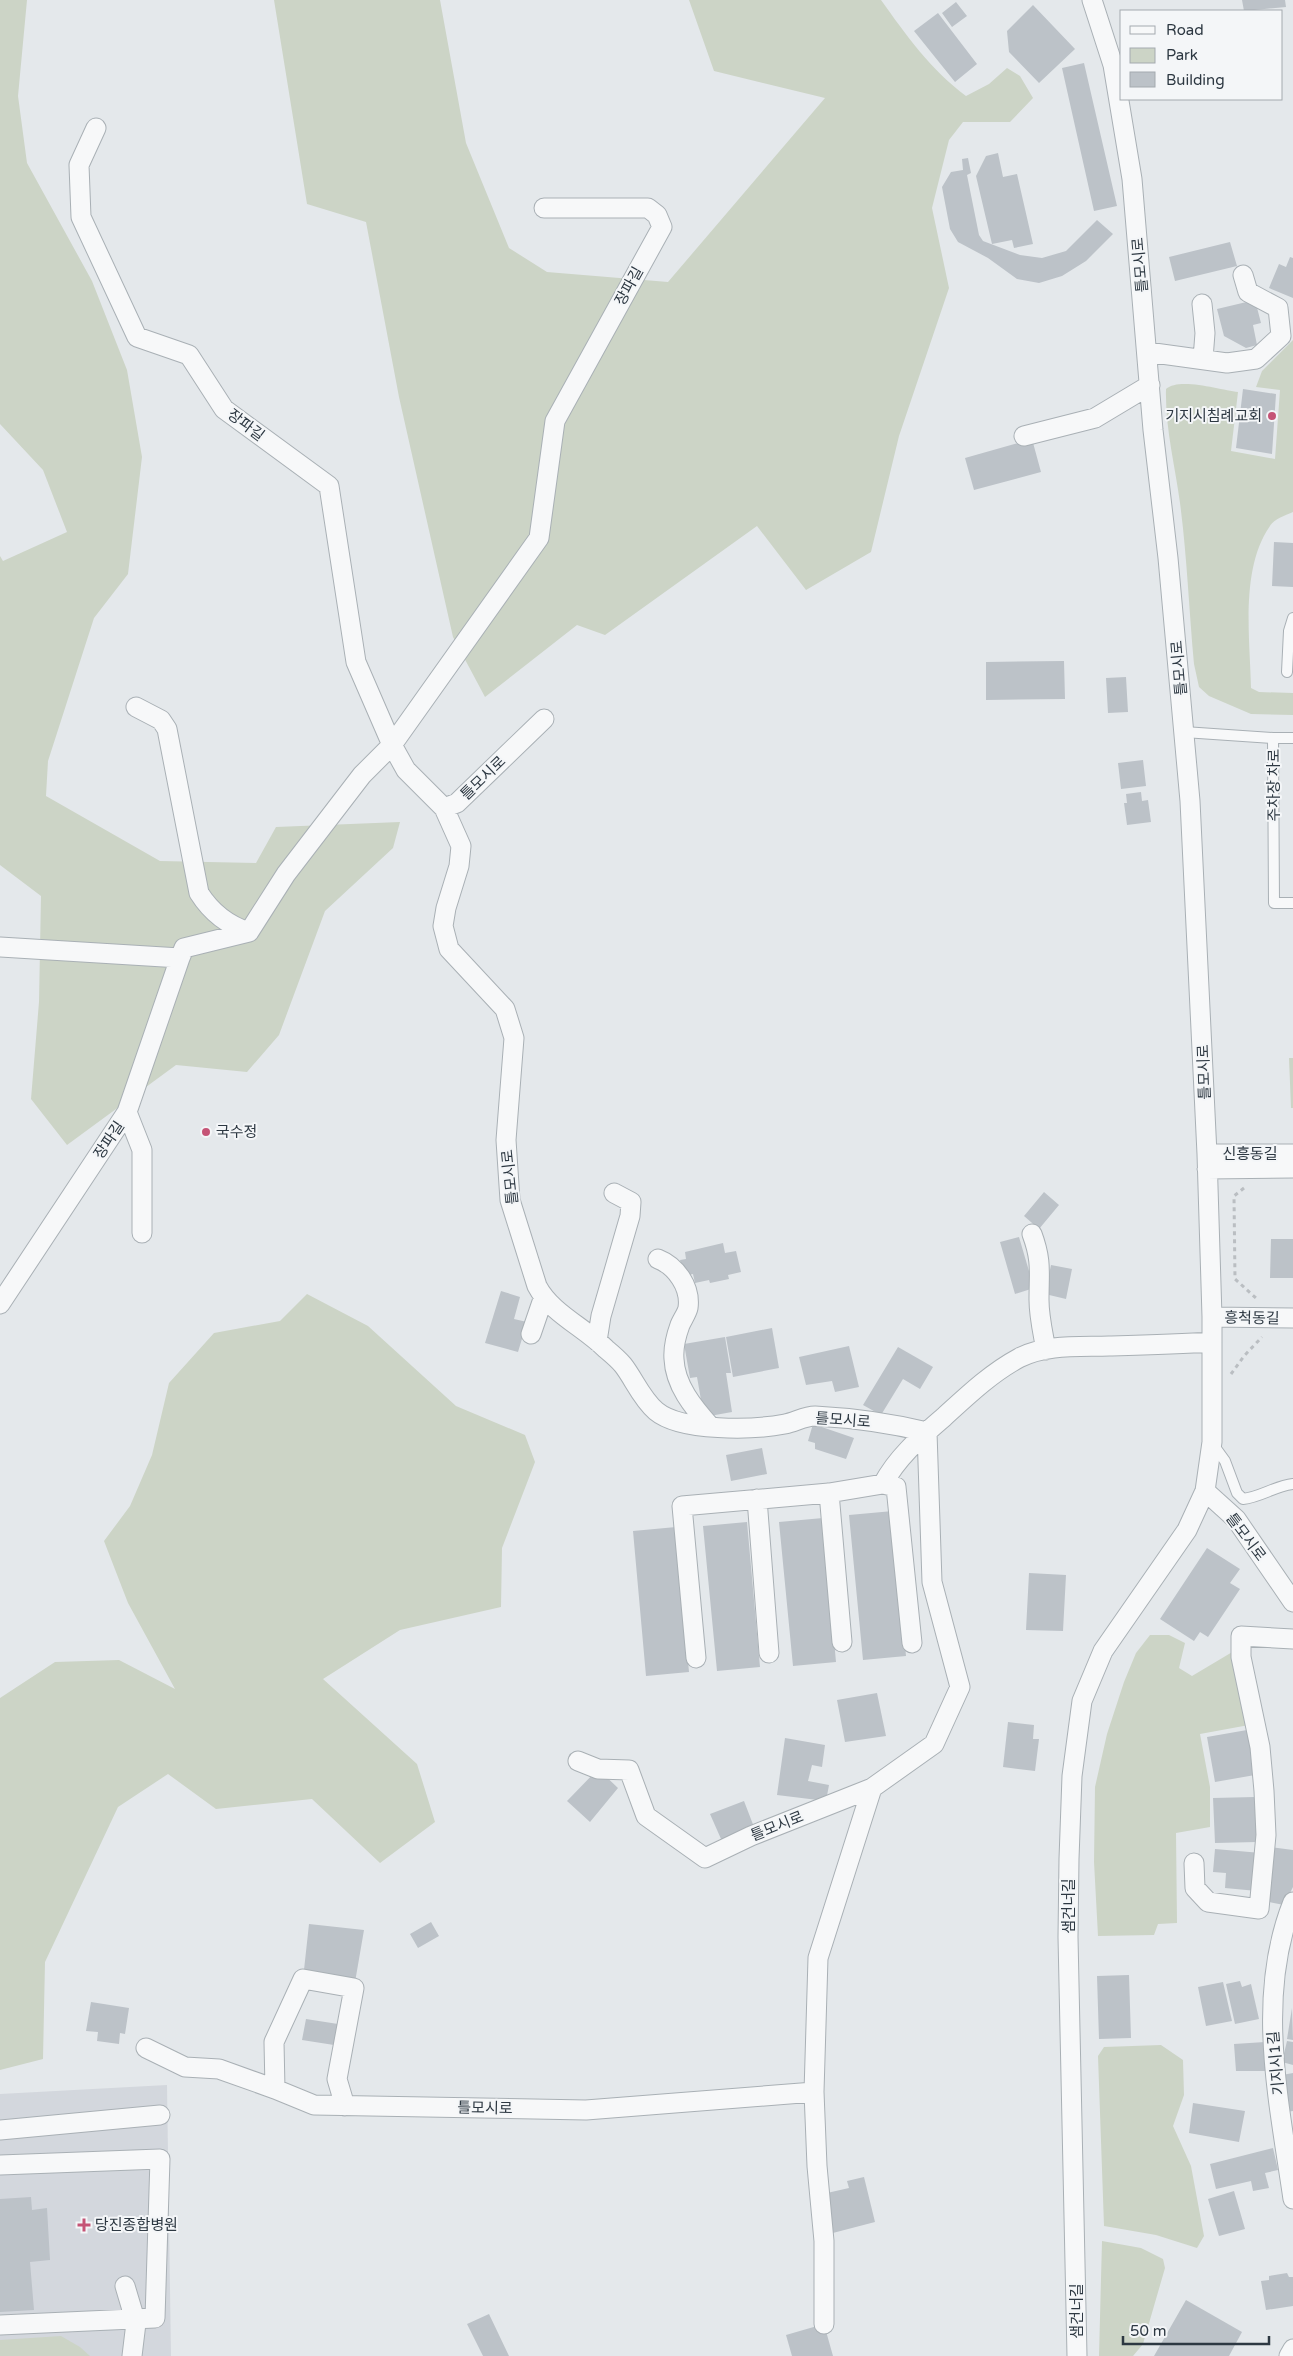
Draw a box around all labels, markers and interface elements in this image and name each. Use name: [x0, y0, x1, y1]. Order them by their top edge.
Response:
legend: [1120, 10, 1283, 100]
text: Road: [1166, 21, 1204, 39]
text: Park: [1166, 46, 1198, 64]
text: Building: [1166, 71, 1225, 89]
street label: 틀모시로: [1129, 237, 1151, 293]
street label: 장파길: [611, 264, 647, 308]
street label: 장파길: [224, 405, 268, 445]
place label: 기지시침례교회: [1165, 407, 1262, 425]
marker: 기지시침례교회: [1266, 410, 1278, 422]
street label: 틀모시로: [1168, 640, 1190, 696]
street label: 주차장 차로: [1265, 749, 1283, 821]
street label: 틀모시로: [457, 752, 509, 804]
street label: 틀모시로: [1194, 1044, 1214, 1100]
street label: 장파길: [90, 1118, 128, 1162]
place label: 국수정: [216, 1123, 257, 1141]
marker: 국수정: [200, 1126, 212, 1138]
street label: 신흥동길: [1222, 1145, 1278, 1163]
street label: 틀모시로: [498, 1149, 522, 1205]
street label: 흥척동길: [1224, 1309, 1280, 1327]
street label: 틀모시로: [815, 1409, 871, 1431]
street label: 틀모시로: [1222, 1510, 1270, 1564]
street label: 틀모시로: [748, 1807, 806, 1845]
street label: 샘건너길: [1060, 1878, 1078, 1934]
street label: 기지시1길: [1264, 2030, 1288, 2096]
street label: 틀모시로: [457, 2099, 513, 2117]
place label: 당진종합병원: [95, 2216, 178, 2234]
marker: 당진종합병원: [77, 2218, 91, 2232]
street label: 샘건너길: [1068, 2283, 1086, 2339]
scale bar: [1123, 2314, 1269, 2346]
text: 50 m: [1130, 2322, 1167, 2340]

